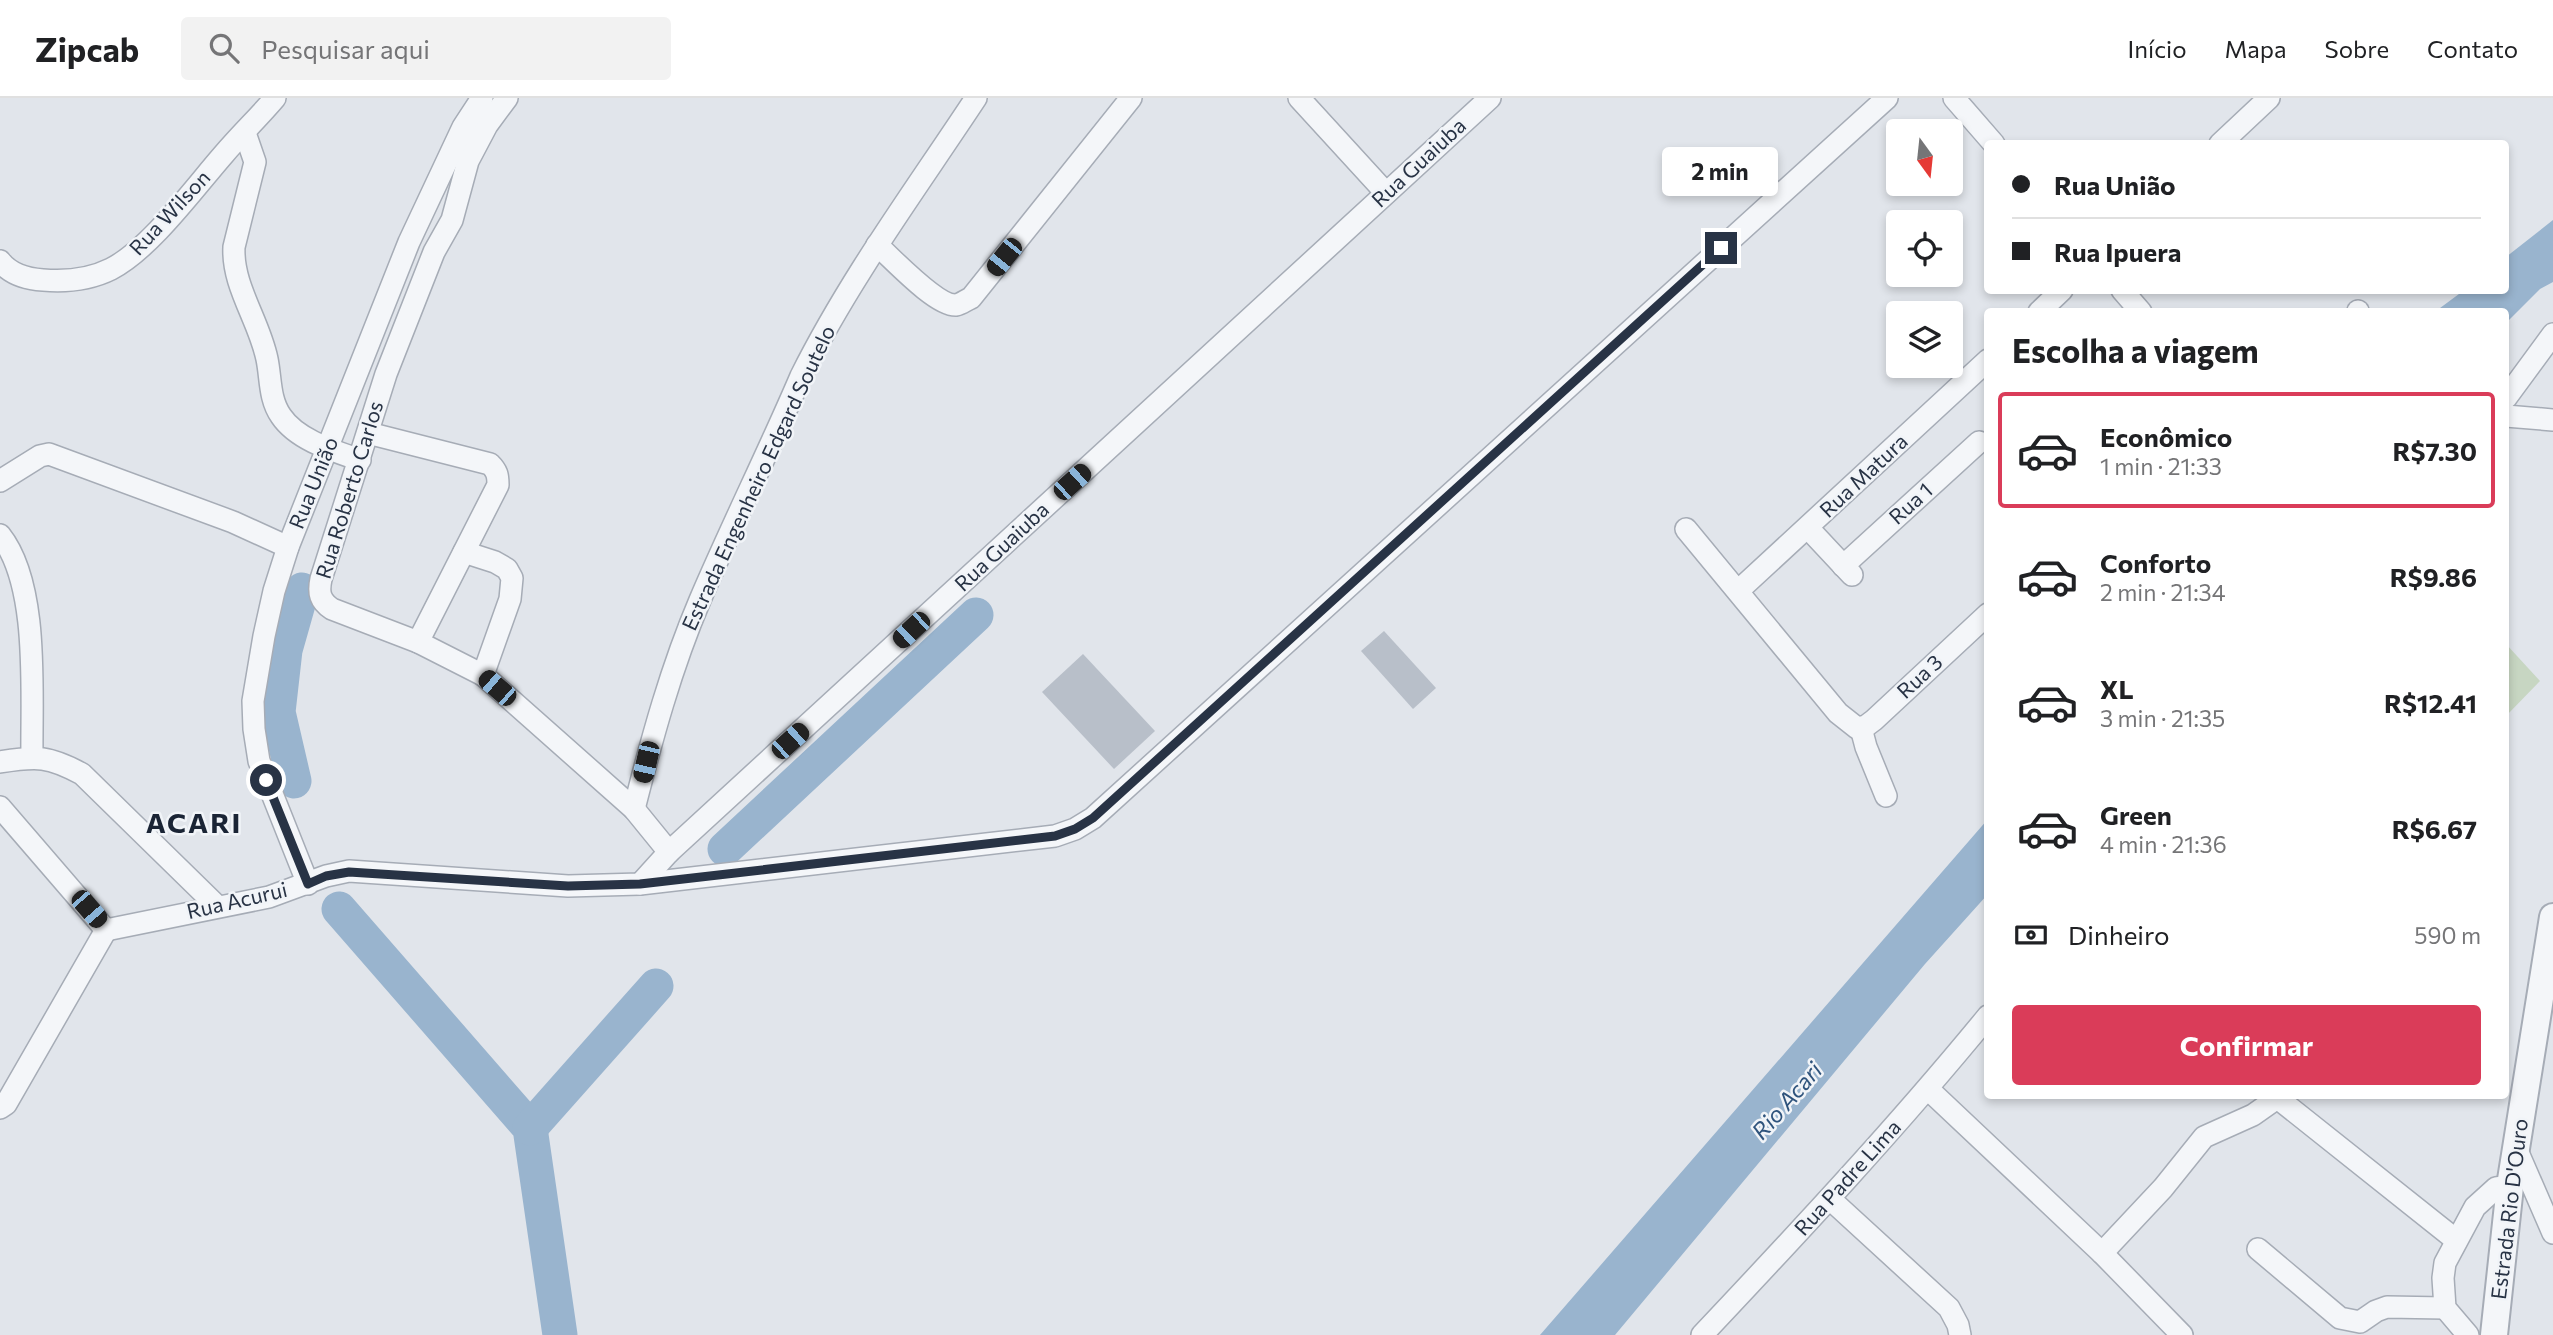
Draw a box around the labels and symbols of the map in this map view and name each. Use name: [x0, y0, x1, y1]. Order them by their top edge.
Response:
street label: Rua Guaiuba: [1366, 112, 1470, 212]
north arrow: [1886, 119, 1964, 196]
callout: 2 min: [1663, 146, 1779, 195]
street label: Rua Wilson: [123, 164, 215, 260]
route end: [1705, 232, 1737, 264]
car: [983, 234, 1026, 280]
street label: Estrada Engenheiro Edgard Soutelo: [676, 321, 839, 634]
street label: Rua Roberto Carlos: [310, 398, 387, 581]
street label: Rua Matura: [1814, 428, 1912, 522]
street label: Rua União: [283, 433, 342, 532]
car: [1050, 460, 1095, 504]
street label: Rua 1: [1883, 477, 1937, 529]
street label: Rua Guaiuba: [949, 496, 1053, 596]
car: [889, 608, 934, 652]
street label: Rua 3: [1891, 649, 1947, 703]
car: [475, 666, 520, 710]
car: [768, 719, 813, 763]
car: [632, 739, 661, 785]
route start: [250, 764, 282, 796]
district label: ACARI: [146, 805, 242, 839]
street label: Rua Acurui: [184, 876, 289, 923]
car: [68, 886, 111, 932]
water label: Rio Acari: [1745, 1055, 1828, 1145]
street label: Rua Padre Lima: [1788, 1114, 1905, 1240]
street label: Estrada Rio D'Ouro: [2485, 1117, 2532, 1301]

